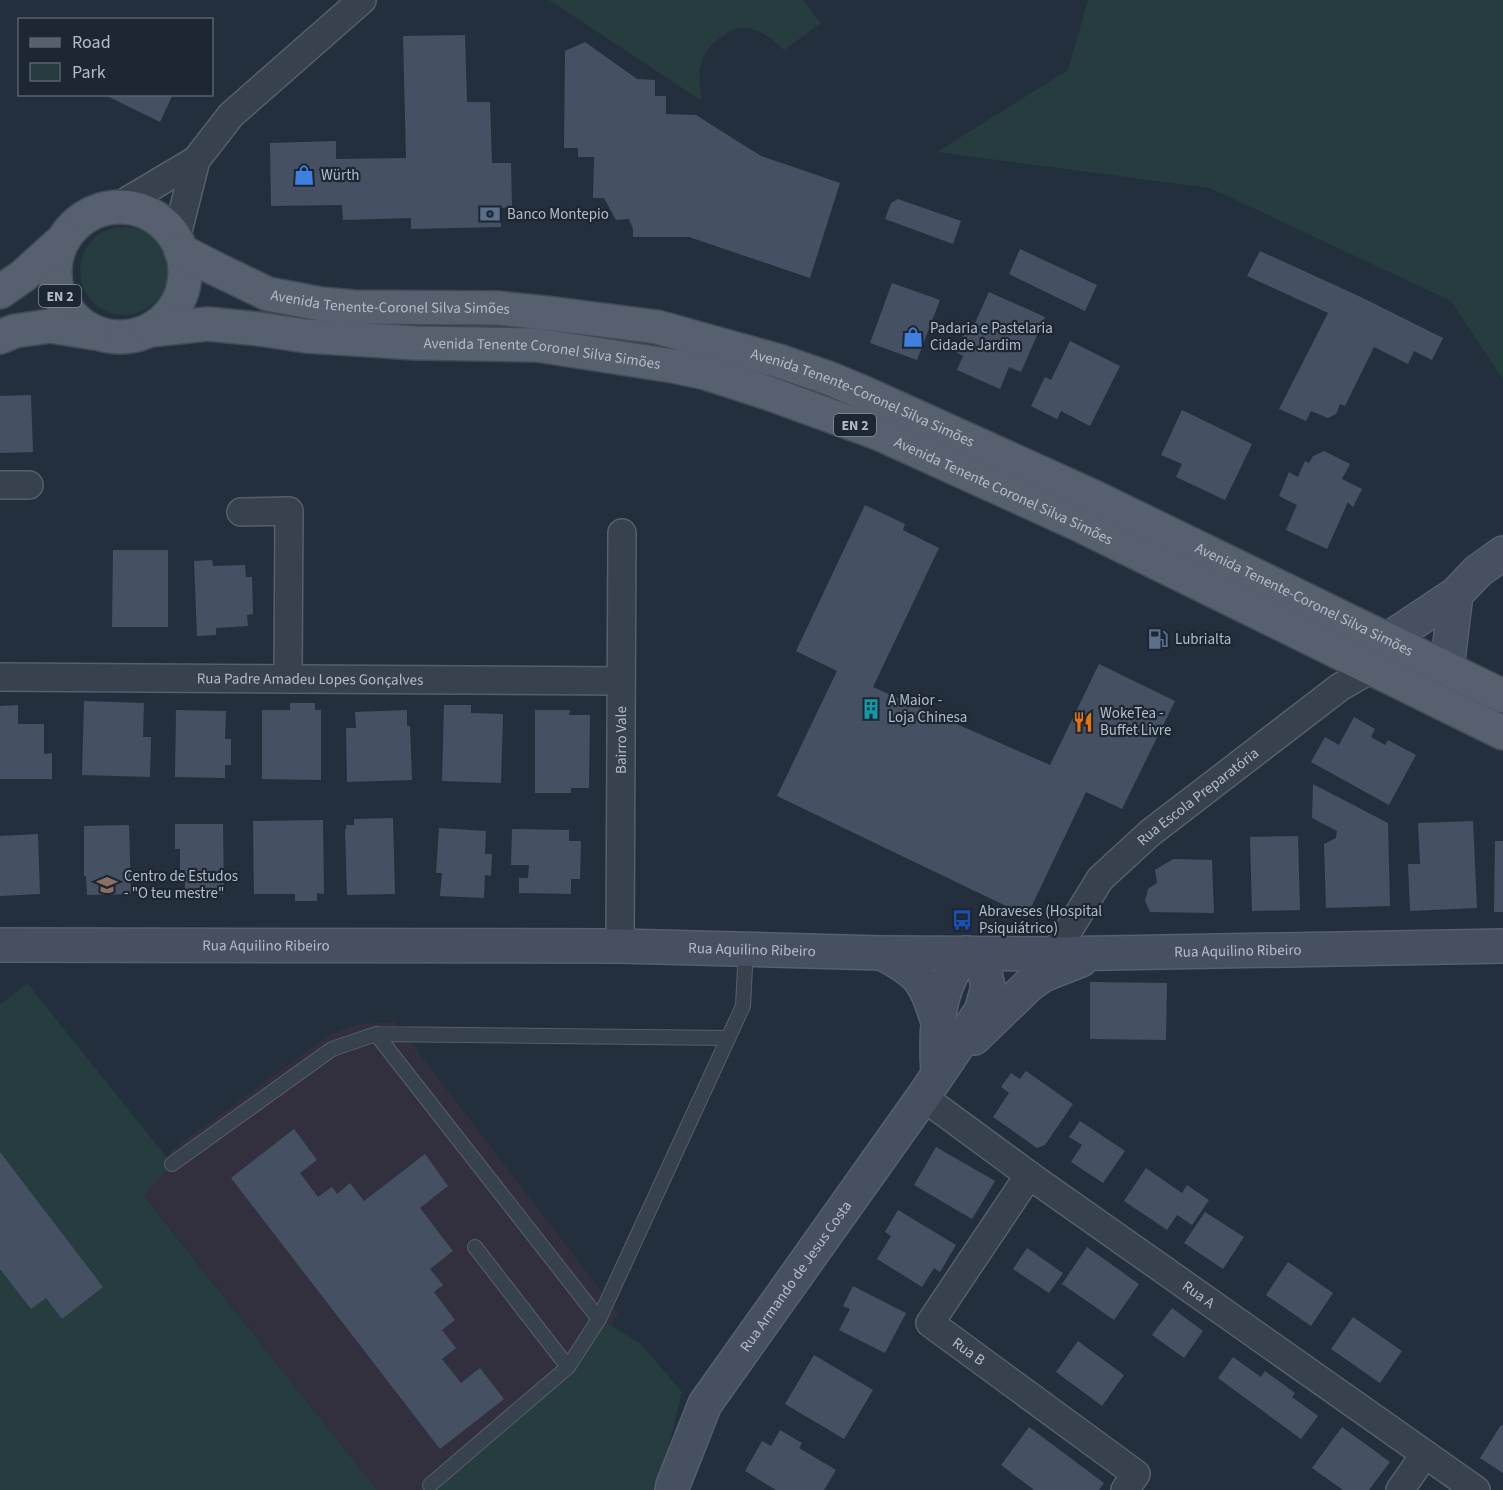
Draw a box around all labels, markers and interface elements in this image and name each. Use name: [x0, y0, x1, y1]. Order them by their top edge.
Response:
legend: [18, 18, 213, 96]
text: Road: [72, 30, 111, 55]
text: Park: [72, 60, 106, 85]
shop icon: Würth: [292, 163, 316, 187]
place label: Würth: [321, 165, 359, 186]
bank icon: Banco Montepio: [478, 202, 502, 226]
place label: Banco Montepio: [507, 204, 609, 225]
road number: EN 2: [39, 285, 81, 307]
street label: Avenida Tenente-Coronel Silva Simões: [269, 285, 511, 320]
place label: Padaria e Pastelaria Cidade Jardim: [930, 318, 1053, 356]
shop icon: Padaria e Pastelaria Cidade Jardim: [901, 325, 925, 349]
street label: Avenida Tenente Coronel Silva Simões: [423, 333, 662, 375]
street label: Avenida Tenente-Coronel Silva Simões: [748, 344, 978, 453]
road number: EN 2: [834, 414, 876, 436]
street label: Avenida Tenente Coronel Silva Simões: [891, 432, 1116, 550]
street label: Avenida Tenente-Coronel Silva Simões: [1191, 538, 1417, 662]
fuel station icon: Lubrialta: [1146, 627, 1170, 651]
place label: Lubrialta: [1175, 629, 1231, 650]
street label: Rua Padre Amadeu Lopes Gonçalves: [197, 668, 423, 691]
place label: A Maior - Loja Chinesa: [888, 690, 967, 728]
building icon: A Maior - Loja Chinesa: [859, 697, 883, 721]
place label: WokeTea - Buffet Livre: [1100, 703, 1171, 741]
street label: Bairro Vale: [611, 706, 632, 774]
restaurant icon: WokeTea - Buffet Livre: [1071, 710, 1095, 734]
street label: Rua Escola Preparatória: [1133, 743, 1263, 851]
place label: Centro de Estudos - "O teu mestre": [124, 866, 238, 904]
school or university icon: Centro de Estudos - "O teu mestre": [95, 873, 119, 897]
place label: Abraveses (Hospital Psiquiátrico): [979, 901, 1102, 939]
bus stop icon: Abraveses (Hospital Psiquiátrico): [950, 908, 974, 932]
street label: Rua Aquilino Ribeiro: [202, 935, 330, 957]
street label: Rua Aquilino Ribeiro: [688, 938, 816, 962]
street label: Rua Aquilino Ribeiro: [1174, 940, 1302, 963]
street label: Rua Armando de Jesus Costa: [735, 1197, 857, 1356]
street label: Rua A: [1178, 1276, 1219, 1314]
street label: Rua B: [948, 1333, 989, 1371]

